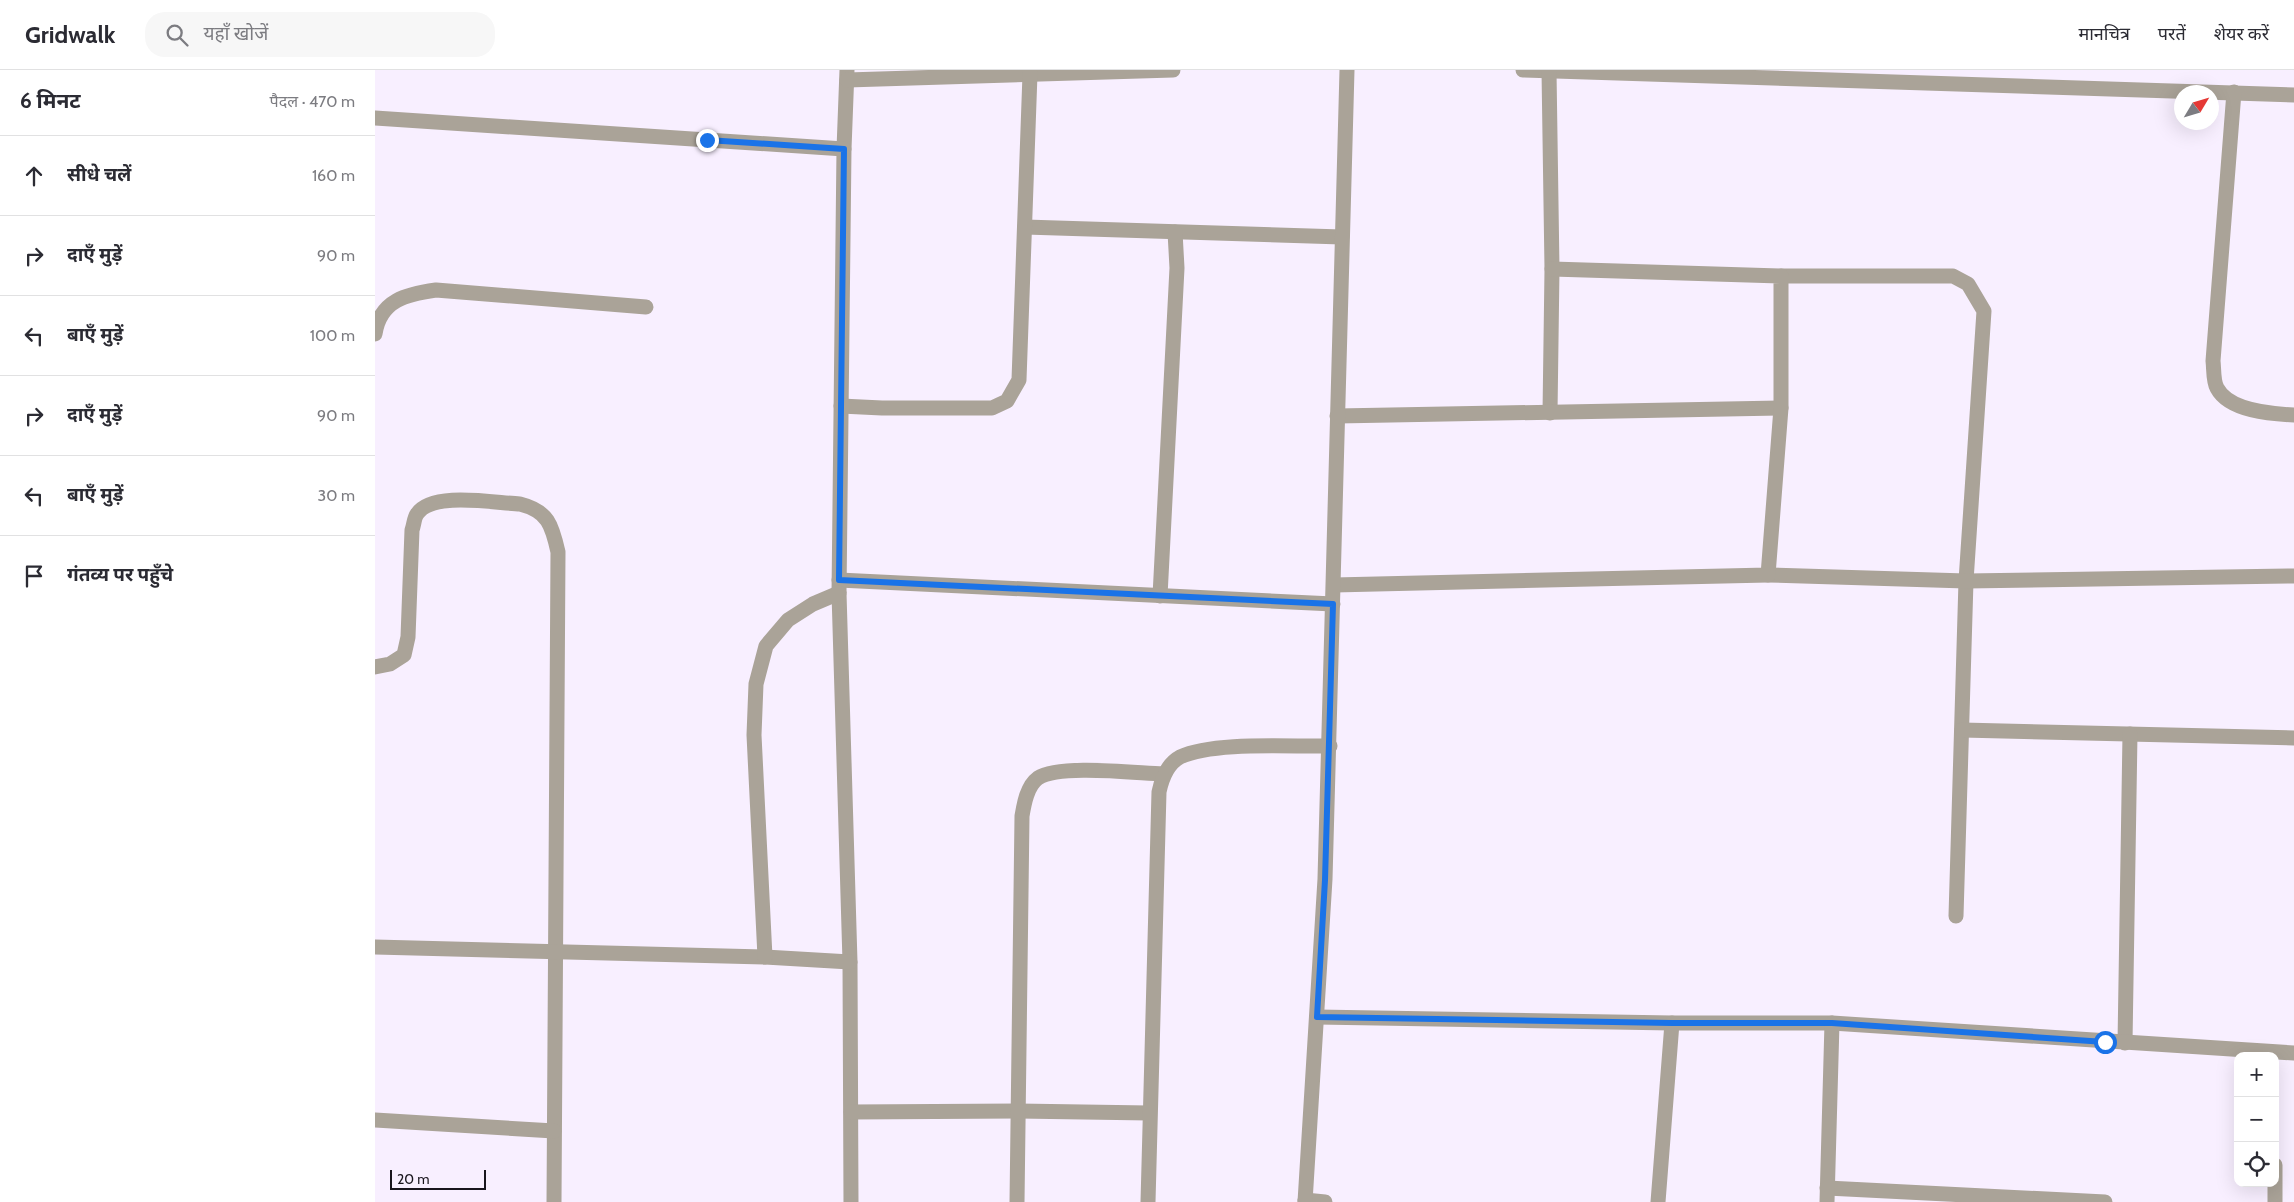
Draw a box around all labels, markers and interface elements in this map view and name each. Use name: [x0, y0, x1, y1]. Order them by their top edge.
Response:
search box: [145, 12, 495, 57]
text: Gridwalk: [25, 20, 115, 49]
icon: search: [163, 21, 191, 49]
text: यहाँ खोजें: [203, 22, 268, 45]
text: मानचित्र: [2078, 23, 2130, 45]
text: परतें: [2158, 23, 2186, 45]
text: शेयर करें: [2214, 23, 2269, 45]
north arrow: [2174, 85, 2219, 130]
text: 6 मिनट: [20, 88, 81, 113]
text: पैदल · 470 m: [270, 92, 355, 111]
route end: [696, 129, 719, 152]
icon: ahead: [20, 162, 48, 190]
text: सीधे चलें: [67, 163, 131, 186]
text: 160 m: [312, 166, 355, 185]
icon: right: [20, 242, 48, 270]
text: दाएँ मुड़ें: [67, 243, 122, 266]
text: 90 m: [317, 246, 355, 265]
icon: left: [20, 322, 48, 350]
text: बाएँ मुड़ें: [67, 323, 123, 346]
text: 100 m: [310, 326, 355, 345]
icon: right: [20, 402, 48, 430]
text: दाएँ मुड़ें: [67, 403, 122, 426]
text: 90 m: [317, 406, 355, 425]
icon: left: [20, 482, 48, 510]
text: बाएँ मुड़ें: [67, 483, 123, 506]
text: 30 m: [318, 486, 355, 505]
icon: arrive: [20, 562, 48, 590]
text: गंतव्य पर पहुँचे: [67, 563, 173, 586]
route start: [2094, 1031, 2117, 1054]
map controls: [2234, 1052, 2279, 1187]
button: +: [2234, 1052, 2279, 1097]
button: −: [2234, 1097, 2279, 1142]
button: locate: [2234, 1142, 2279, 1187]
scale bar: [390, 1167, 486, 1190]
text: 20 m: [397, 1170, 430, 1188]

